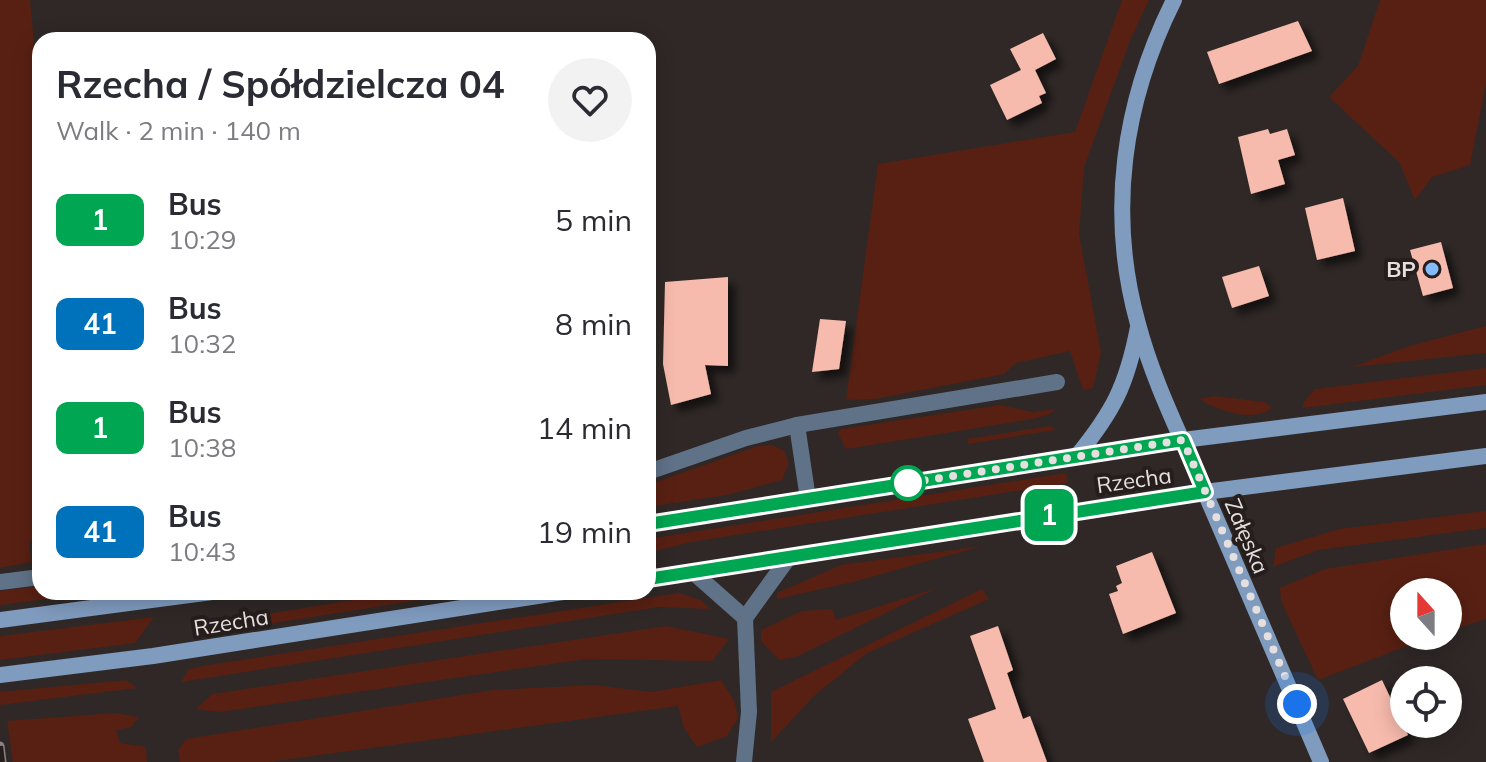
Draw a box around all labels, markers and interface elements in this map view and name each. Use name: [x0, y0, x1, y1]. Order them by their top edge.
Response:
button: heart: [548, 58, 632, 142]
text: Rzecha / Spółdzielcza 04: [56, 60, 505, 108]
text: Walk · 2 min · 140 m: [56, 114, 301, 147]
text: Bus: [168, 185, 222, 223]
text: 5 min: [555, 201, 632, 239]
text: 1: [92, 202, 108, 237]
text: 10:29: [168, 223, 236, 256]
place label: BP: [1386, 255, 1416, 283]
marker: BP: [1423, 260, 1441, 278]
text: Bus: [168, 289, 222, 327]
text: 8 min: [555, 305, 632, 343]
text: 41: [83, 306, 117, 341]
text: 10:32: [168, 327, 236, 360]
text: Bus: [168, 393, 222, 431]
text: 14 min: [537, 409, 632, 447]
text: 1: [92, 410, 108, 445]
text: 10:38: [168, 431, 236, 464]
street label: Rzecha: [1095, 461, 1173, 499]
unlabelled marker: [891, 466, 925, 500]
line badge: 1: [1023, 489, 1075, 541]
street label: Załęska: [1219, 494, 1275, 578]
text: Bus: [168, 497, 222, 535]
text: 1: [1041, 497, 1057, 532]
text: 19 min: [537, 513, 632, 551]
text: 41: [83, 514, 117, 549]
text: 10:43: [168, 535, 236, 568]
north arrow: [1390, 578, 1462, 650]
map controls: [1390, 578, 1462, 738]
street label: Rzecha: [192, 602, 270, 642]
button: locate: [1390, 666, 1462, 738]
your location: [1277, 684, 1317, 724]

